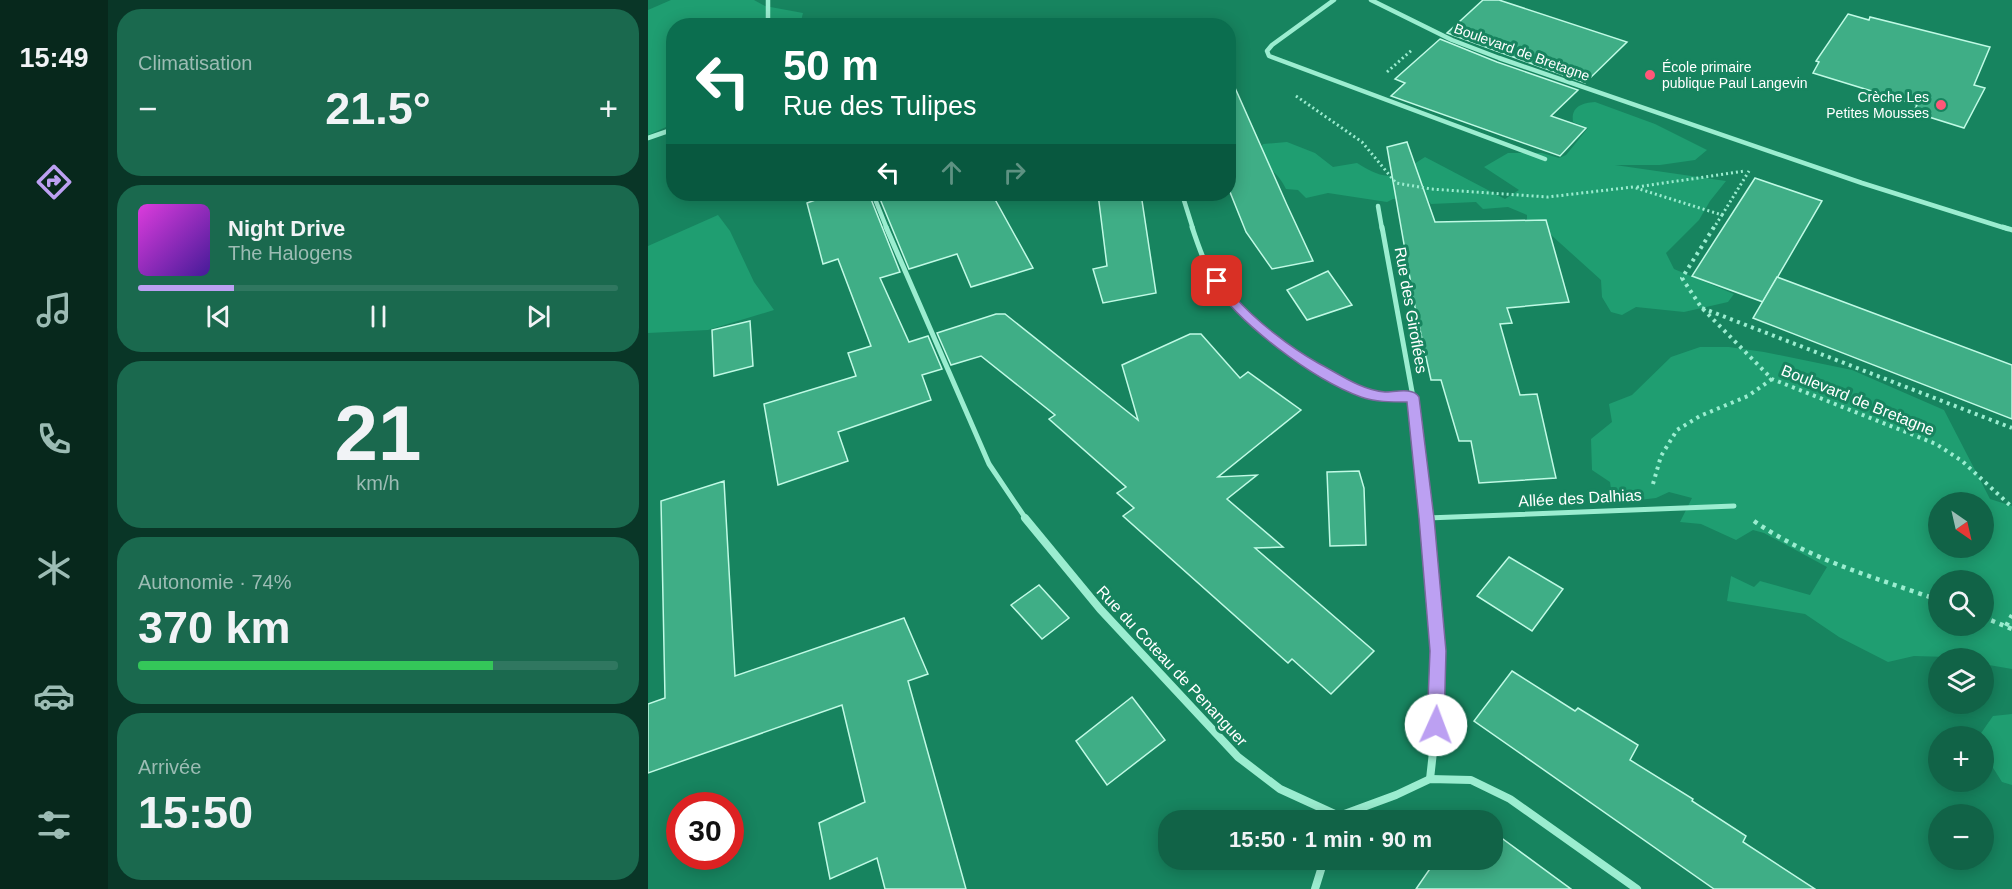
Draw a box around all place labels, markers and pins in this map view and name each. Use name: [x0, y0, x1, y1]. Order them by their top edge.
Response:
place label: École primaire publique Paul Langevin: [1662, 59, 1808, 91]
marker: École primaire publique Paul Langevin: [1643, 68, 1657, 82]
place label: Crèche Les Petites Mousses: [1826, 89, 1929, 121]
marker: Crèche Les Petites Mousses: [1934, 98, 1948, 112]
pin: [1191, 255, 1242, 306]

